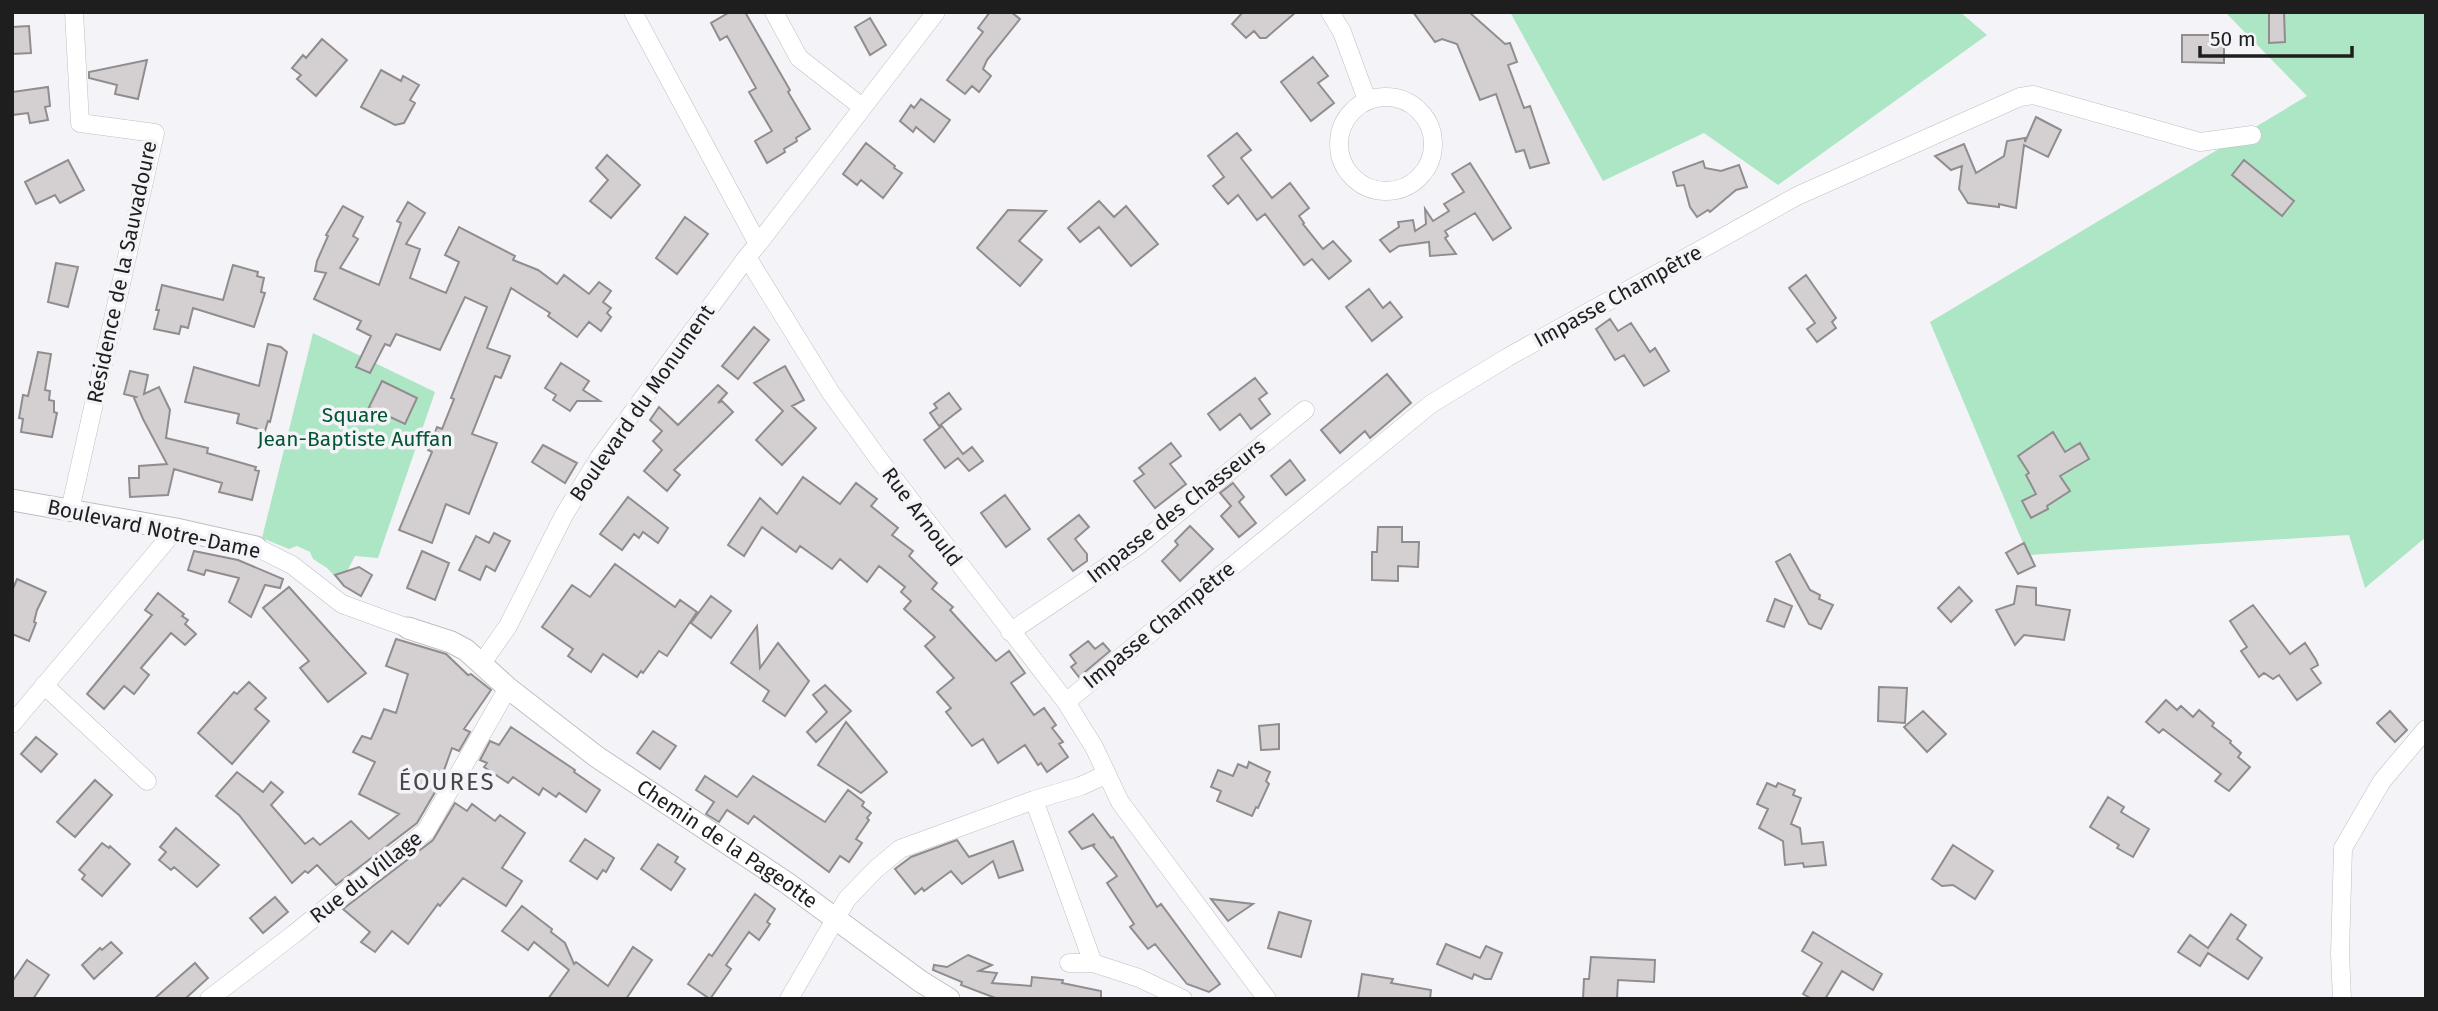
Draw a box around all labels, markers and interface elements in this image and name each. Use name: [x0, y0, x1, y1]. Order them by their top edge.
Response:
scale bar: [2200, 14, 2352, 58]
text: 50 m: [2210, 26, 2256, 52]
street label: Résidence de la Sauvadoure: [81, 138, 163, 406]
street label: Impasse Champêtre: [1530, 239, 1706, 353]
street label: Boulevard du Monument: [564, 299, 720, 507]
park label: Square Jean-Baptiste Auffan: [257, 402, 453, 452]
street label: Impasse des Chasseurs: [1082, 433, 1271, 589]
street label: Rue Arnould: [876, 462, 968, 572]
street label: Boulevard Notre-Dame: [45, 494, 263, 564]
street label: Impasse Champêtre: [1078, 556, 1240, 694]
district label: ÉOURES: [398, 767, 496, 796]
street label: Chemin de la Pageotte: [632, 774, 823, 914]
street label: Rue du Village: [305, 825, 427, 929]

